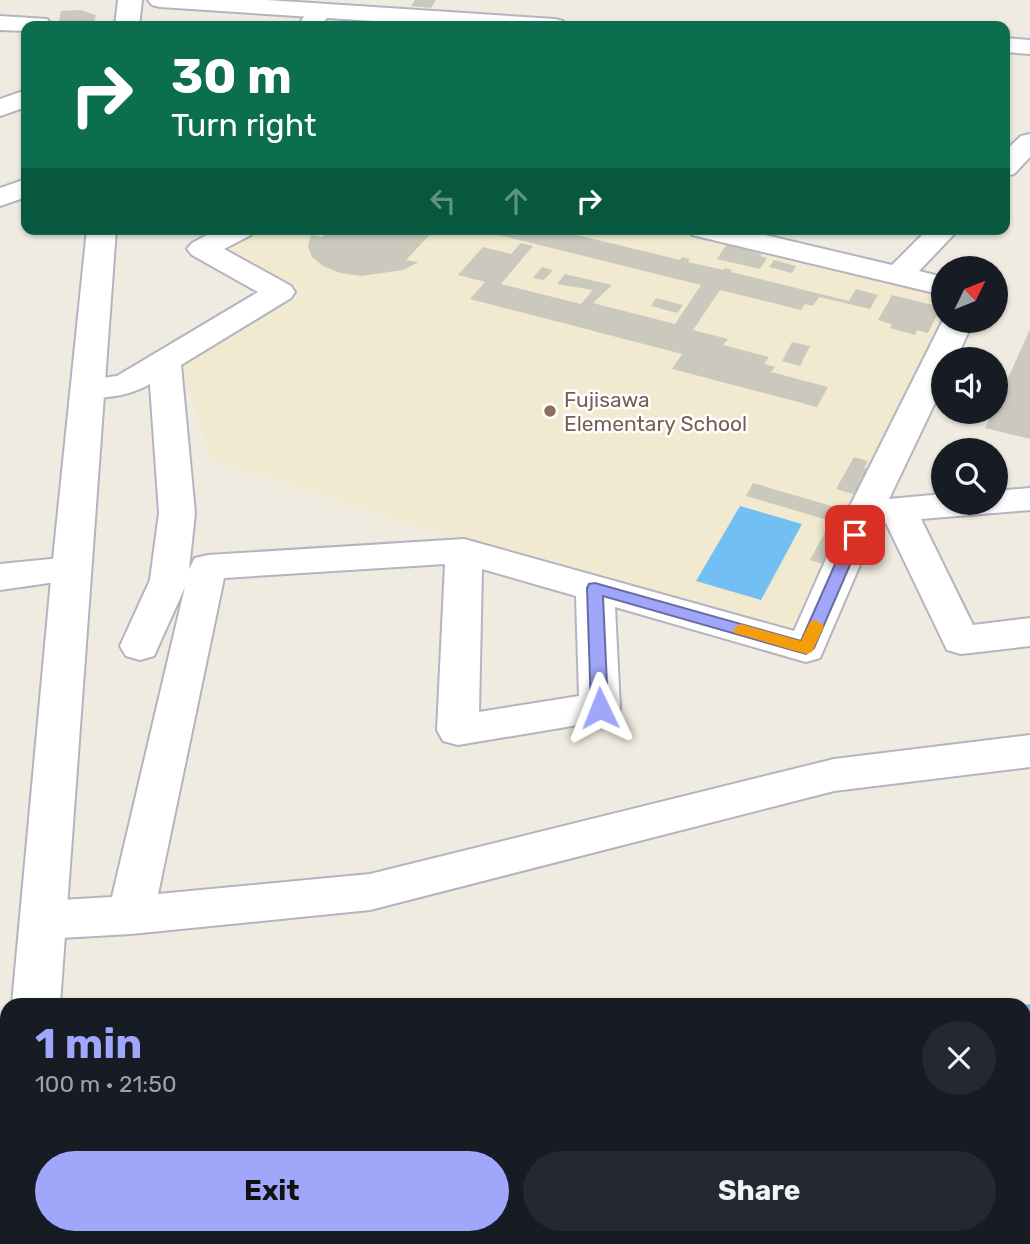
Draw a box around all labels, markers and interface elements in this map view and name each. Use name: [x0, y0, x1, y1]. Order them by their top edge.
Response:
text: 30 m: [171, 47, 292, 105]
icon: right: [56, 49, 147, 140]
text: Turn right: [171, 106, 316, 144]
icon: left: [424, 182, 462, 220]
icon: ahead: [497, 182, 535, 220]
icon: right: [570, 182, 608, 220]
north arrow: [931, 256, 1008, 332]
map controls: [931, 256, 1008, 515]
button: sound: [931, 347, 1008, 424]
place label: Fujisawa Elementary School: [564, 387, 747, 436]
marker: Fujisawa Elementary School: [542, 403, 558, 419]
button: search: [931, 438, 1008, 515]
pin: [825, 505, 885, 565]
icon: arrive: [836, 516, 874, 554]
position arrow: [563, 671, 637, 745]
text: 1 min: [35, 1019, 142, 1069]
button: close: [922, 1021, 996, 1095]
text: 100 m · 21:50: [35, 1070, 177, 1098]
button: Exit: [35, 1151, 509, 1231]
button: Share: [523, 1151, 996, 1231]

